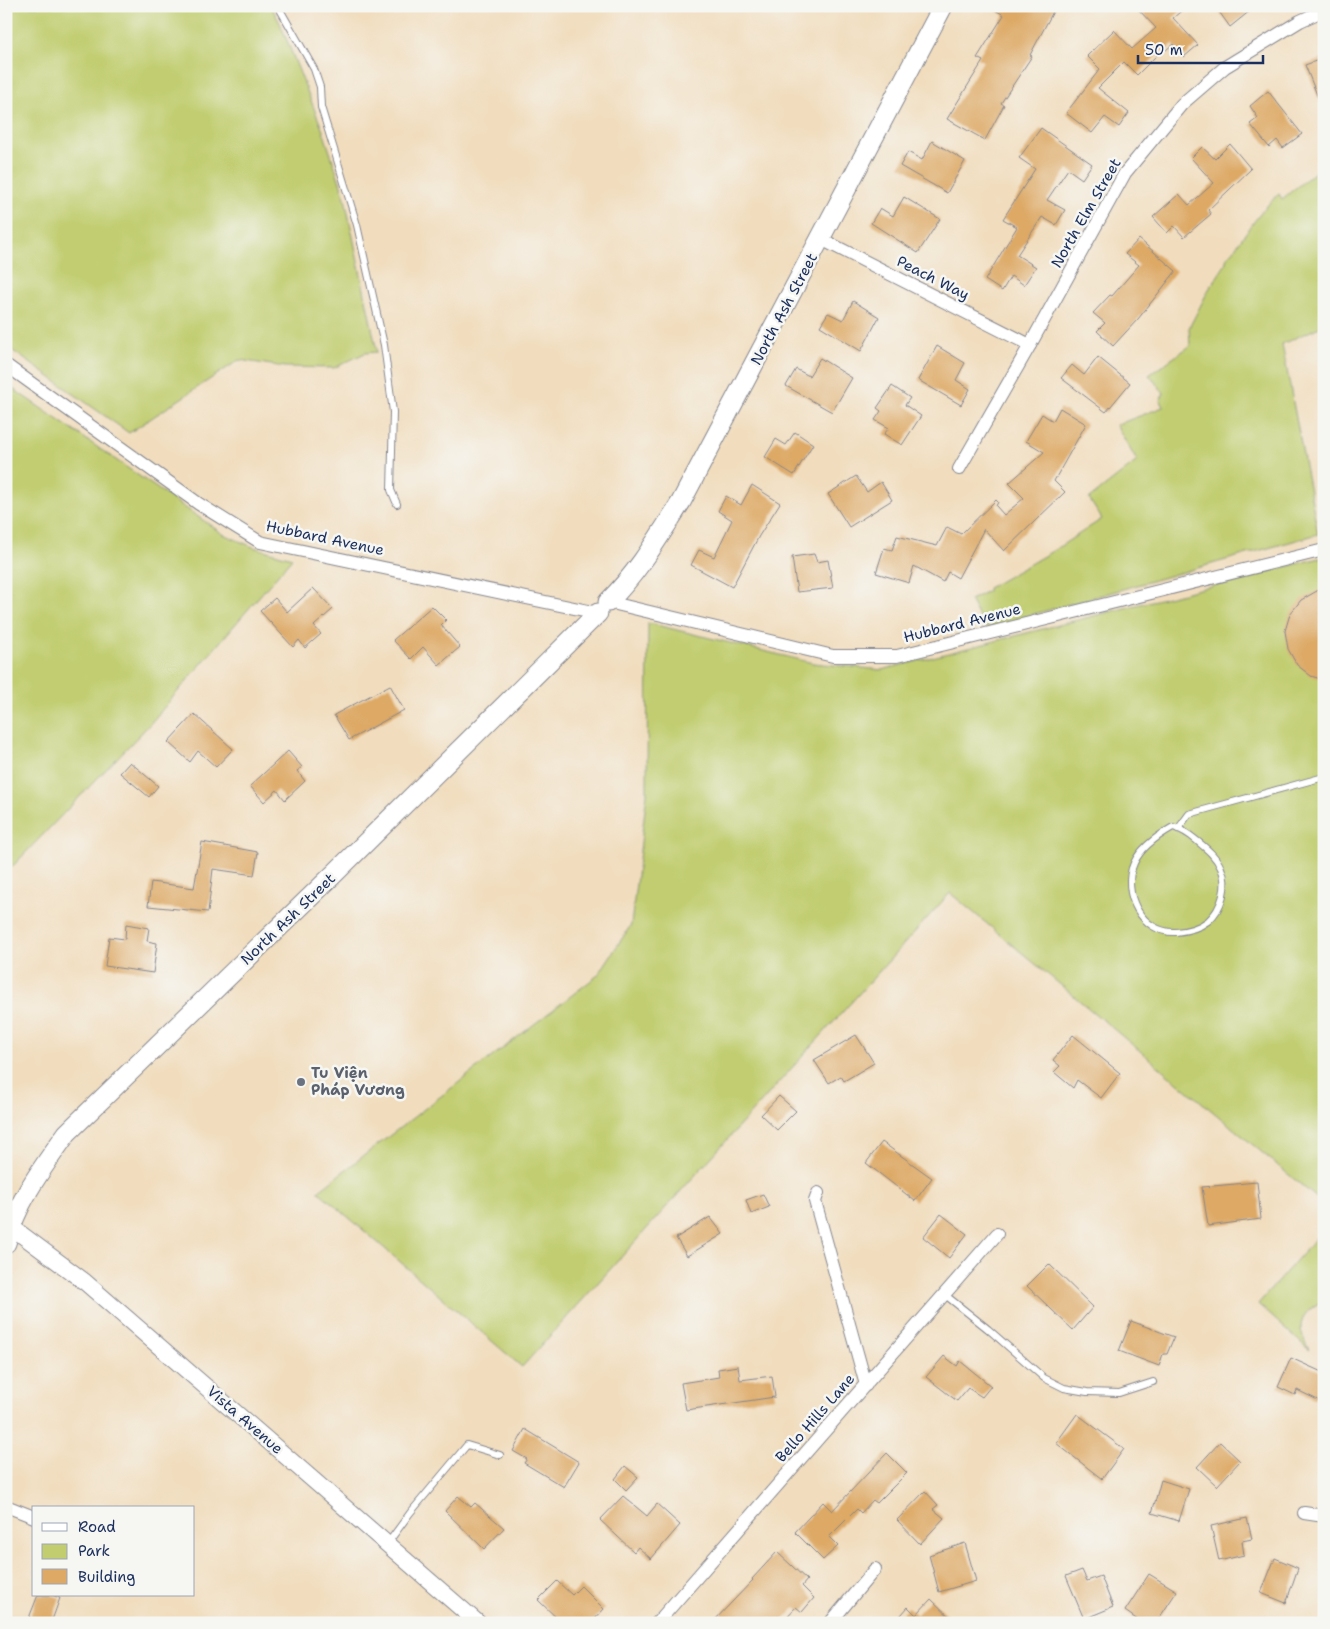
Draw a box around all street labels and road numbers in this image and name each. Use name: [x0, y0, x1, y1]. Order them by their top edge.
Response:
street label: North Elm Street: [1046, 155, 1126, 271]
street label: North Ash Street: [746, 249, 822, 369]
street label: Peach Way: [893, 251, 973, 305]
street label: Hubbard Avenue: [264, 516, 386, 560]
street label: Hubbard Avenue: [901, 599, 1023, 647]
street label: North Ash Street: [236, 869, 340, 969]
street label: Bello Hills Lane: [771, 1369, 859, 1467]
street label: Vista Avenue: [203, 1381, 287, 1459]

